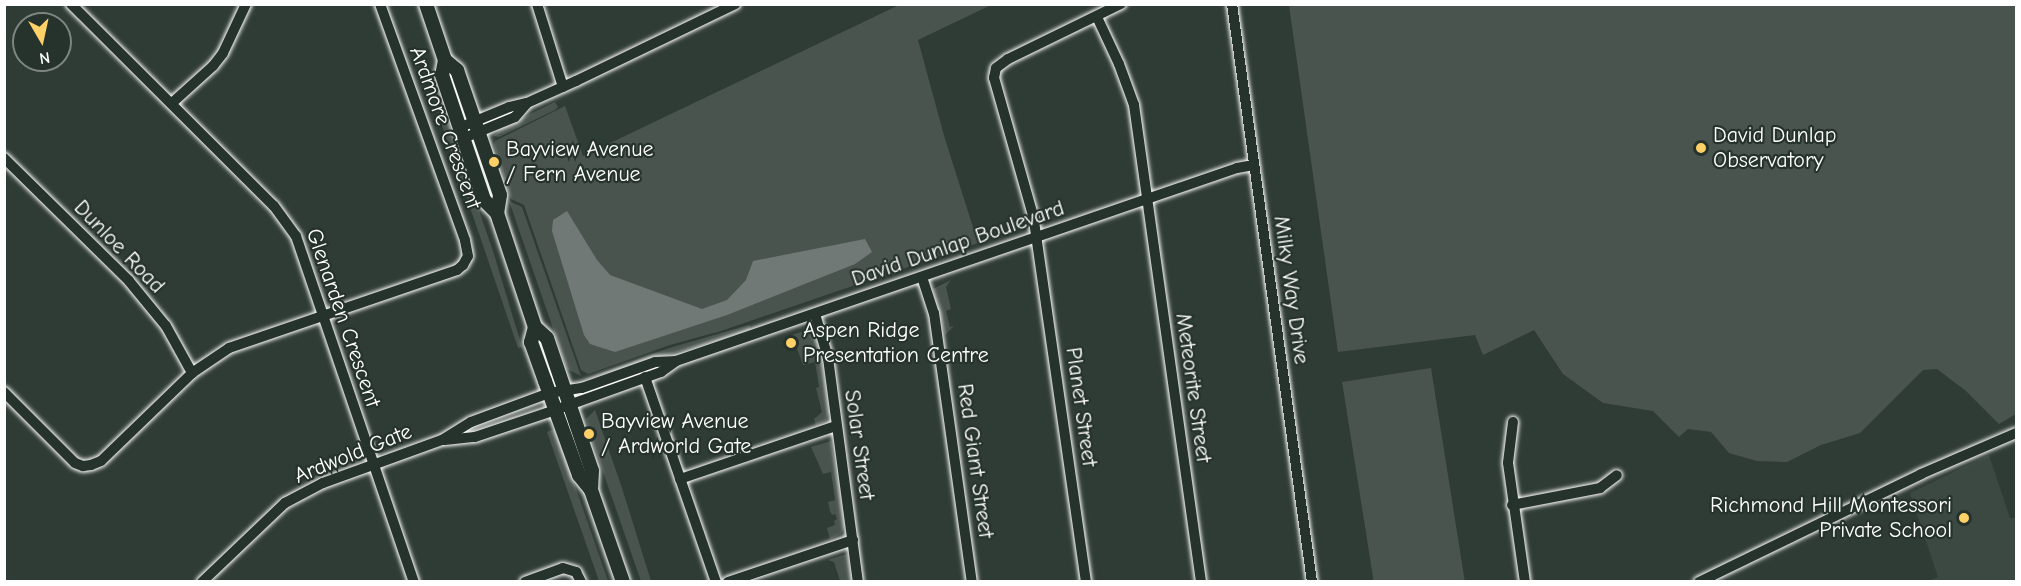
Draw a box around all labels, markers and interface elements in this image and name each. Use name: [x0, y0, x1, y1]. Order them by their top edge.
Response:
north arrow: [12, 12, 72, 72]
street label: Ardmore Crescent: [403, 43, 487, 213]
text: N: [38, 48, 51, 68]
place label: David Dunlap Observatory: [1713, 122, 1836, 174]
place label: Bayview Avenue / Fern Avenue: [506, 136, 654, 188]
marker: David Dunlap Observatory: [1694, 141, 1708, 155]
marker: Bayview Avenue / Fern Avenue: [487, 155, 501, 169]
street label: Dunloe Road: [68, 195, 170, 299]
street label: David Dunlap Boulevard: [848, 195, 1068, 293]
street label: Milky Way Drive: [1268, 214, 1314, 366]
street label: Glenarden Crescent: [300, 225, 386, 411]
street label: Meteorite Street: [1169, 312, 1217, 464]
place label: Aspen Ridge Presentation Centre: [803, 317, 989, 368]
marker: Aspen Ridge Presentation Centre: [784, 336, 798, 350]
street label: Planet Street: [1060, 346, 1102, 468]
street label: Red Giant Street: [951, 382, 999, 540]
street label: Solar Street: [838, 388, 880, 502]
place label: Bayview Avenue / Ardworld Gate: [601, 408, 751, 460]
street label: Ardwold Gate: [290, 418, 416, 490]
marker: Bayview Avenue / Ardworld Gate: [582, 427, 596, 441]
place label: Richmond Hill Montessori Private School: [1710, 492, 1952, 544]
marker: Richmond Hill Montessori Private School: [1957, 511, 1971, 525]

